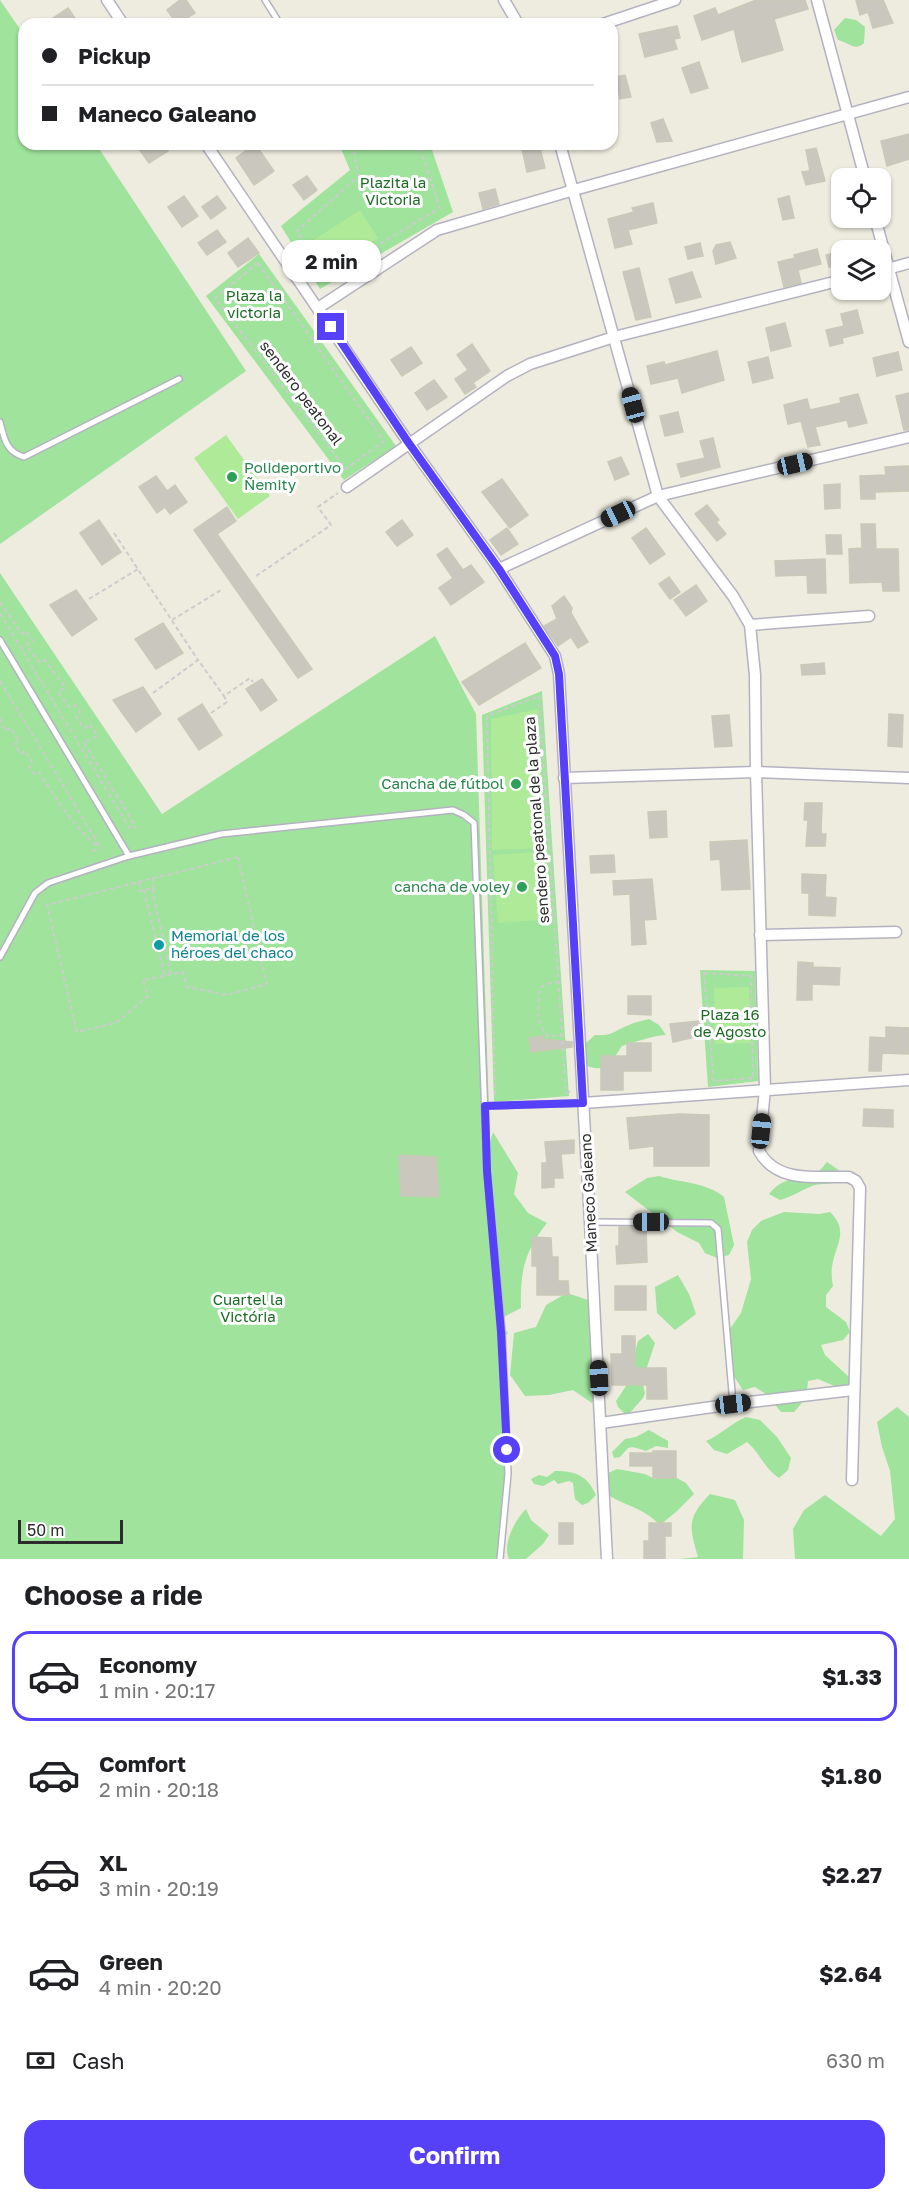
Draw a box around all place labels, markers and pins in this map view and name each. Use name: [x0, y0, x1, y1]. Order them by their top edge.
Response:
place label: Polideportivo Ñemity: [244, 458, 341, 493]
marker: Polideportivo Ñemity: [225, 470, 239, 484]
place label: Cancha de fútbol: [381, 774, 504, 792]
marker: Cancha de fútbol: [509, 777, 523, 791]
place label: cancha de voley: [394, 877, 511, 895]
marker: cancha de voley: [515, 880, 529, 894]
place label: Memorial de los héroes del chaco: [171, 926, 294, 961]
marker: Memorial de los héroes del chaco: [152, 938, 166, 952]

